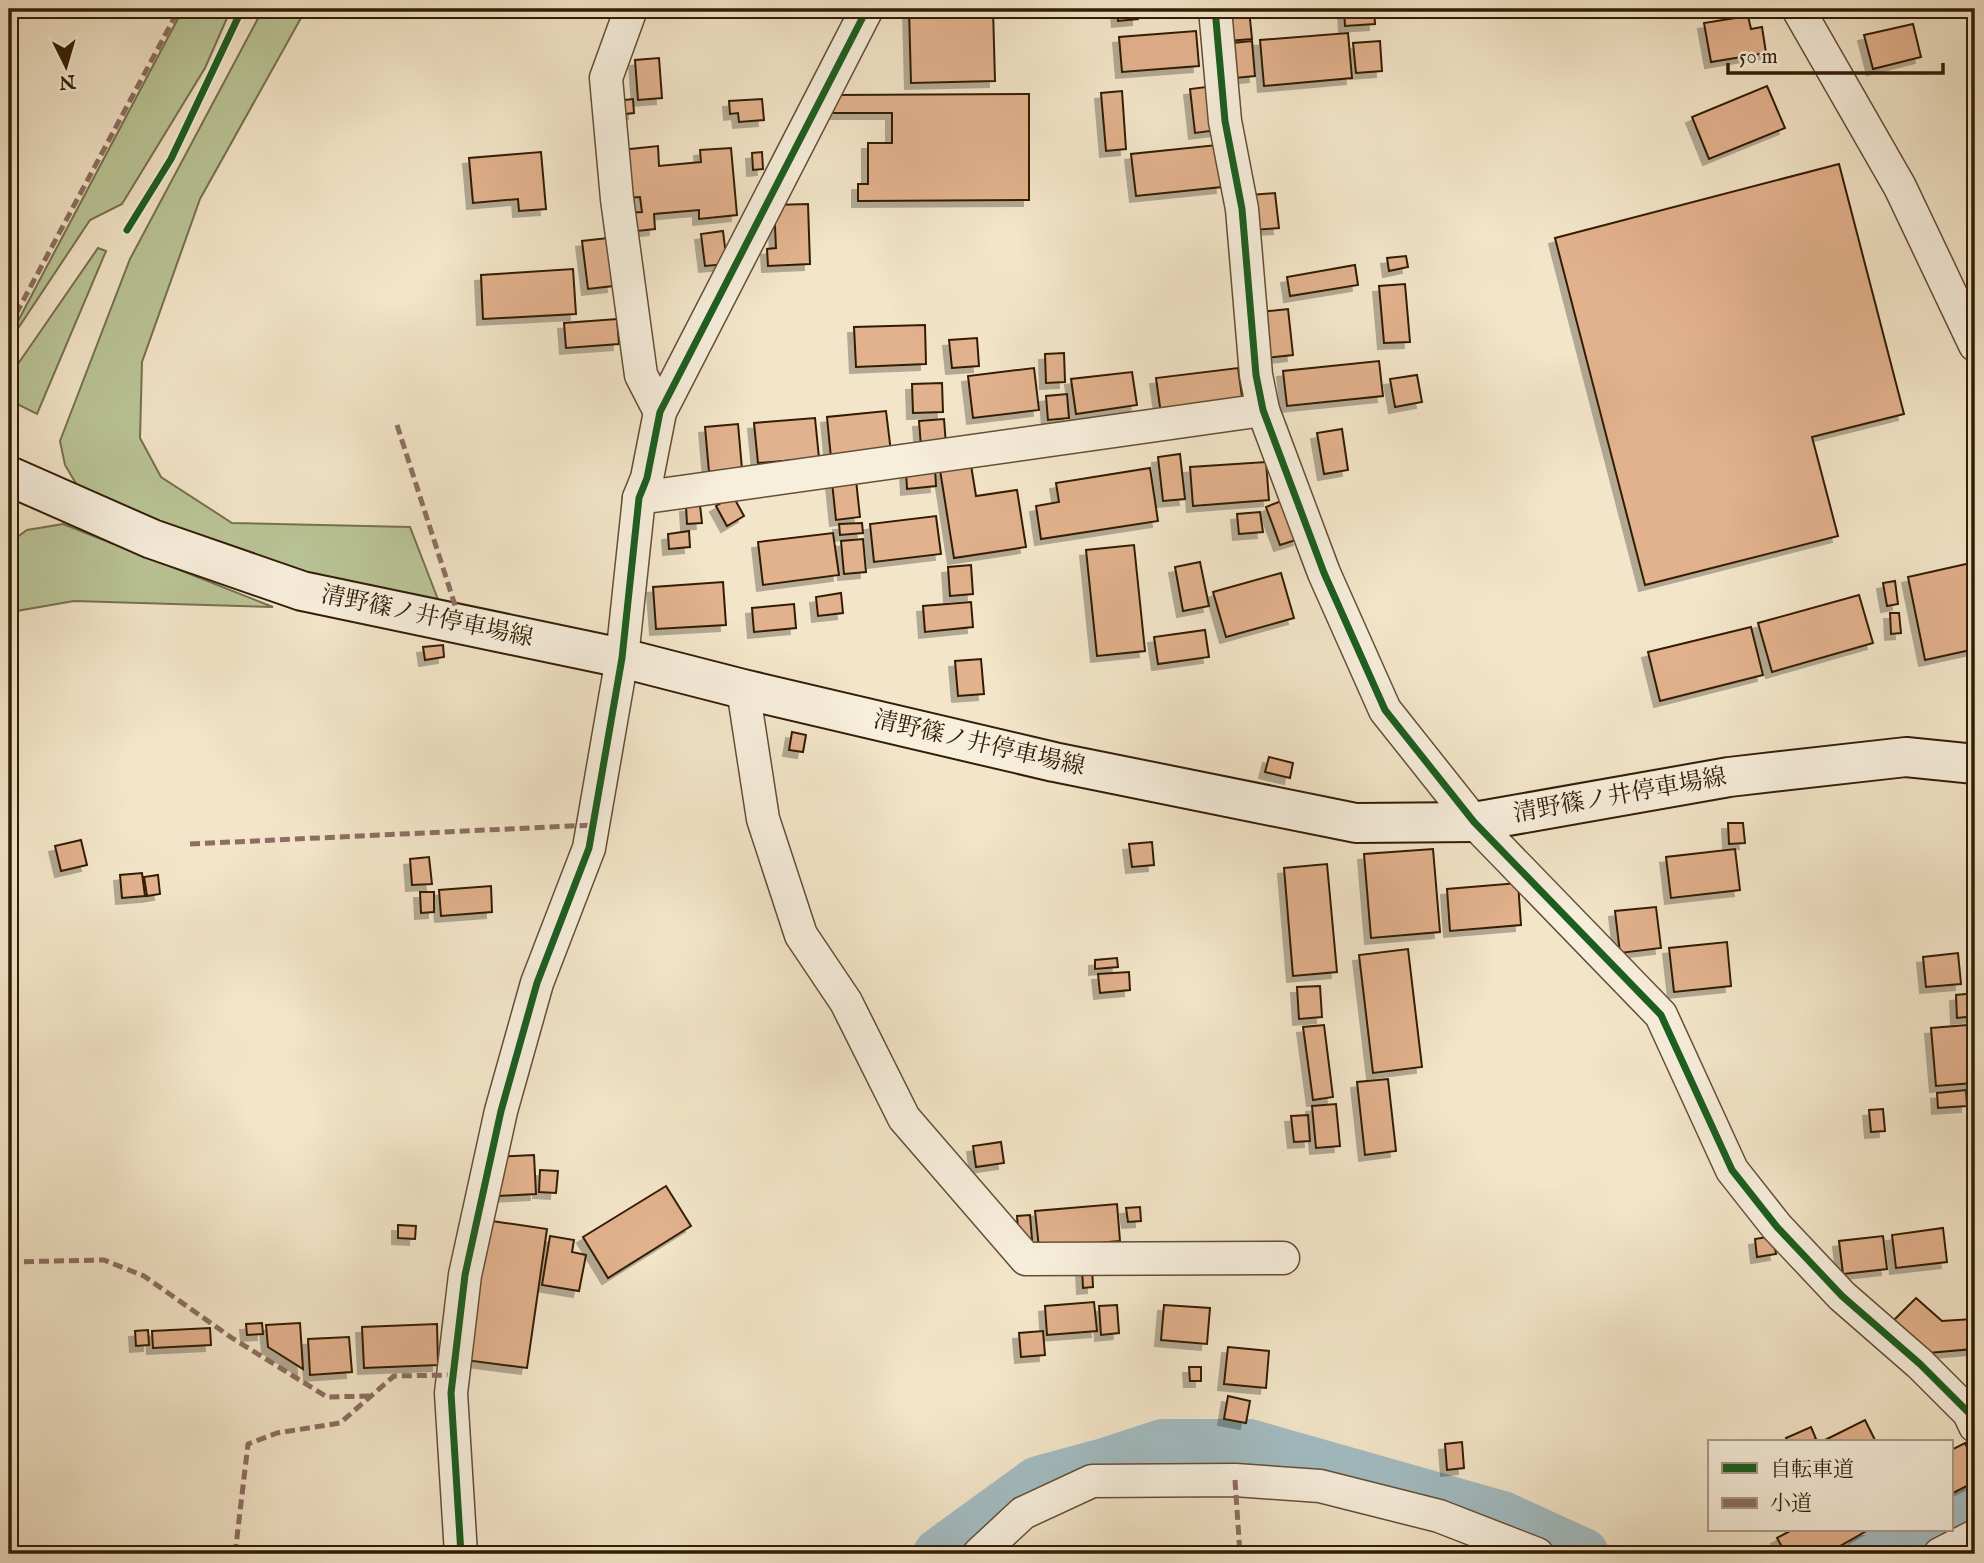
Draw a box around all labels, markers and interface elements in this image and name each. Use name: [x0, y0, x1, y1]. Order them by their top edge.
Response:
north arrow: [32, 32, 102, 102]
scale bar: [1728, 32, 1944, 76]
text: 50 m: [1739, 44, 1778, 71]
text: N: [58, 68, 78, 94]
street label: 清野篠ノ井停車場線: [318, 579, 536, 655]
street label: 清野篠ノ井停車場線: [870, 705, 1088, 783]
street label: 清野篠ノ井停車場線: [1511, 762, 1729, 830]
legend: [1708, 1440, 1952, 1532]
text: 自転車道: [1770, 1457, 1854, 1484]
text: 小道: [1770, 1491, 1812, 1518]

